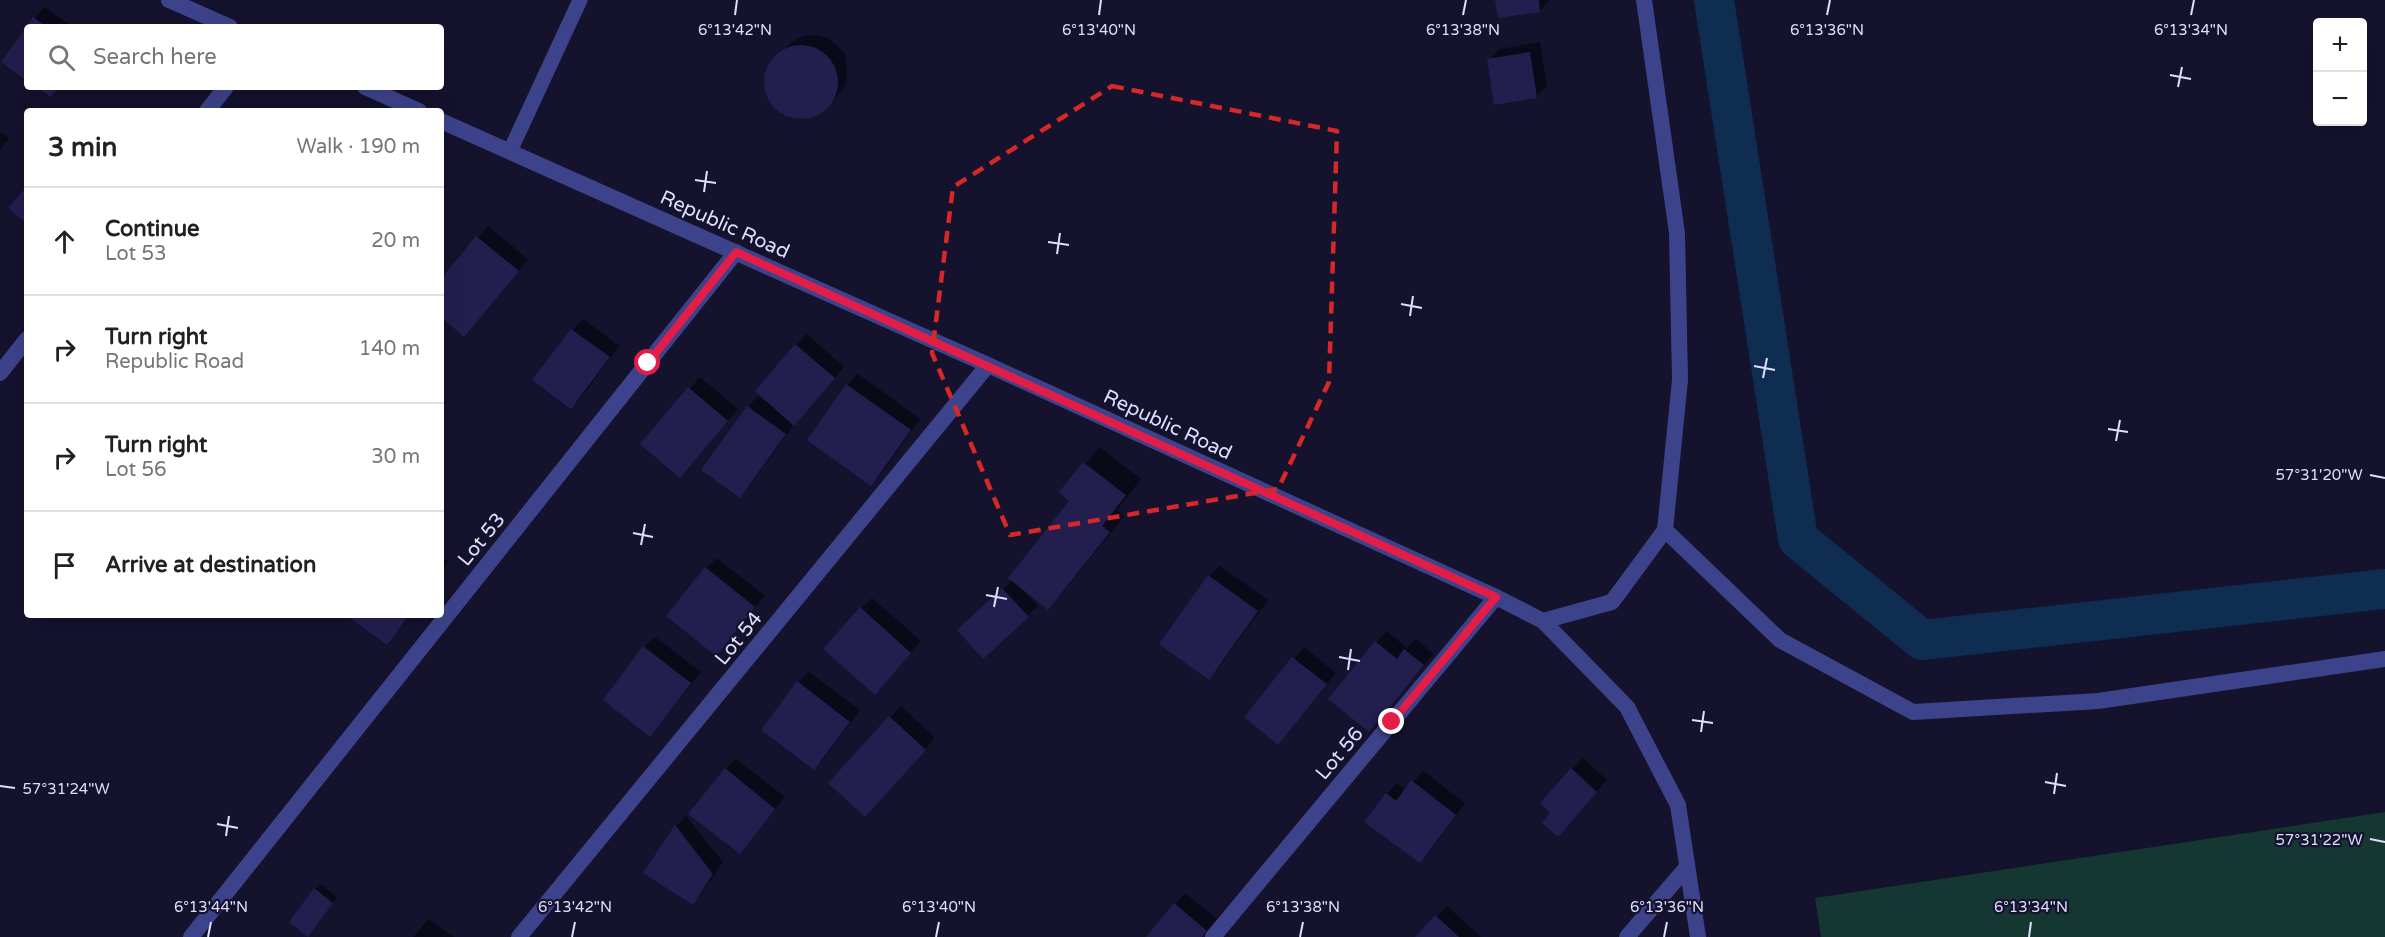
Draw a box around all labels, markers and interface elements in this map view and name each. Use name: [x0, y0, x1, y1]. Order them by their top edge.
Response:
map controls: [2313, 18, 2367, 126]
button: +: [2313, 18, 2367, 72]
text: 6°13'42"N: [698, 21, 772, 39]
text: 6°13'40"N: [1062, 21, 1136, 39]
text: 6°13'38"N: [1426, 21, 1500, 39]
text: 6°13'36"N: [1790, 21, 1864, 39]
text: 6°13'34"N: [2154, 21, 2228, 39]
search box: [24, 24, 444, 90]
icon: search: [45, 41, 78, 74]
text: Search here: [93, 44, 217, 70]
button: −: [2313, 72, 2367, 126]
text: 3 min: [48, 132, 117, 163]
text: Walk · 190 m: [297, 135, 420, 159]
street label: Republic Road: [656, 186, 793, 264]
text: Continue: [105, 216, 200, 242]
icon: ahead: [48, 225, 81, 258]
text: 20 m: [371, 229, 420, 253]
text: Lot 53: [105, 242, 167, 266]
text: Turn right: [105, 324, 207, 350]
icon: right: [48, 333, 81, 366]
text: 140 m: [359, 337, 420, 361]
route start: [634, 349, 660, 375]
text: Republic Road: [105, 350, 244, 374]
street label: Republic Road: [1099, 385, 1236, 465]
text: Turn right: [105, 432, 207, 458]
icon: right: [48, 441, 81, 474]
text: 30 m: [371, 445, 420, 469]
text: Lot 56: [105, 458, 167, 482]
text: 57°31'20"W: [2275, 466, 2363, 484]
street label: Lot 53: [453, 508, 510, 571]
icon: arrive: [48, 549, 81, 582]
text: Arrive at destination: [105, 552, 316, 578]
street label: Lot 54: [710, 607, 767, 670]
route end: [1378, 708, 1404, 734]
street label: Lot 56: [1311, 722, 1369, 785]
text: 57°31'24"W: [22, 780, 110, 798]
text: 57°31'22"W: [2275, 831, 2363, 849]
text: 6°13'44"N: [174, 898, 248, 916]
text: 6°13'42"N: [538, 898, 612, 916]
text: 6°13'40"N: [902, 898, 976, 916]
text: 6°13'38"N: [1266, 898, 1340, 916]
text: 6°13'36"N: [1630, 898, 1704, 916]
text: 6°13'34"N: [1994, 898, 2068, 916]

